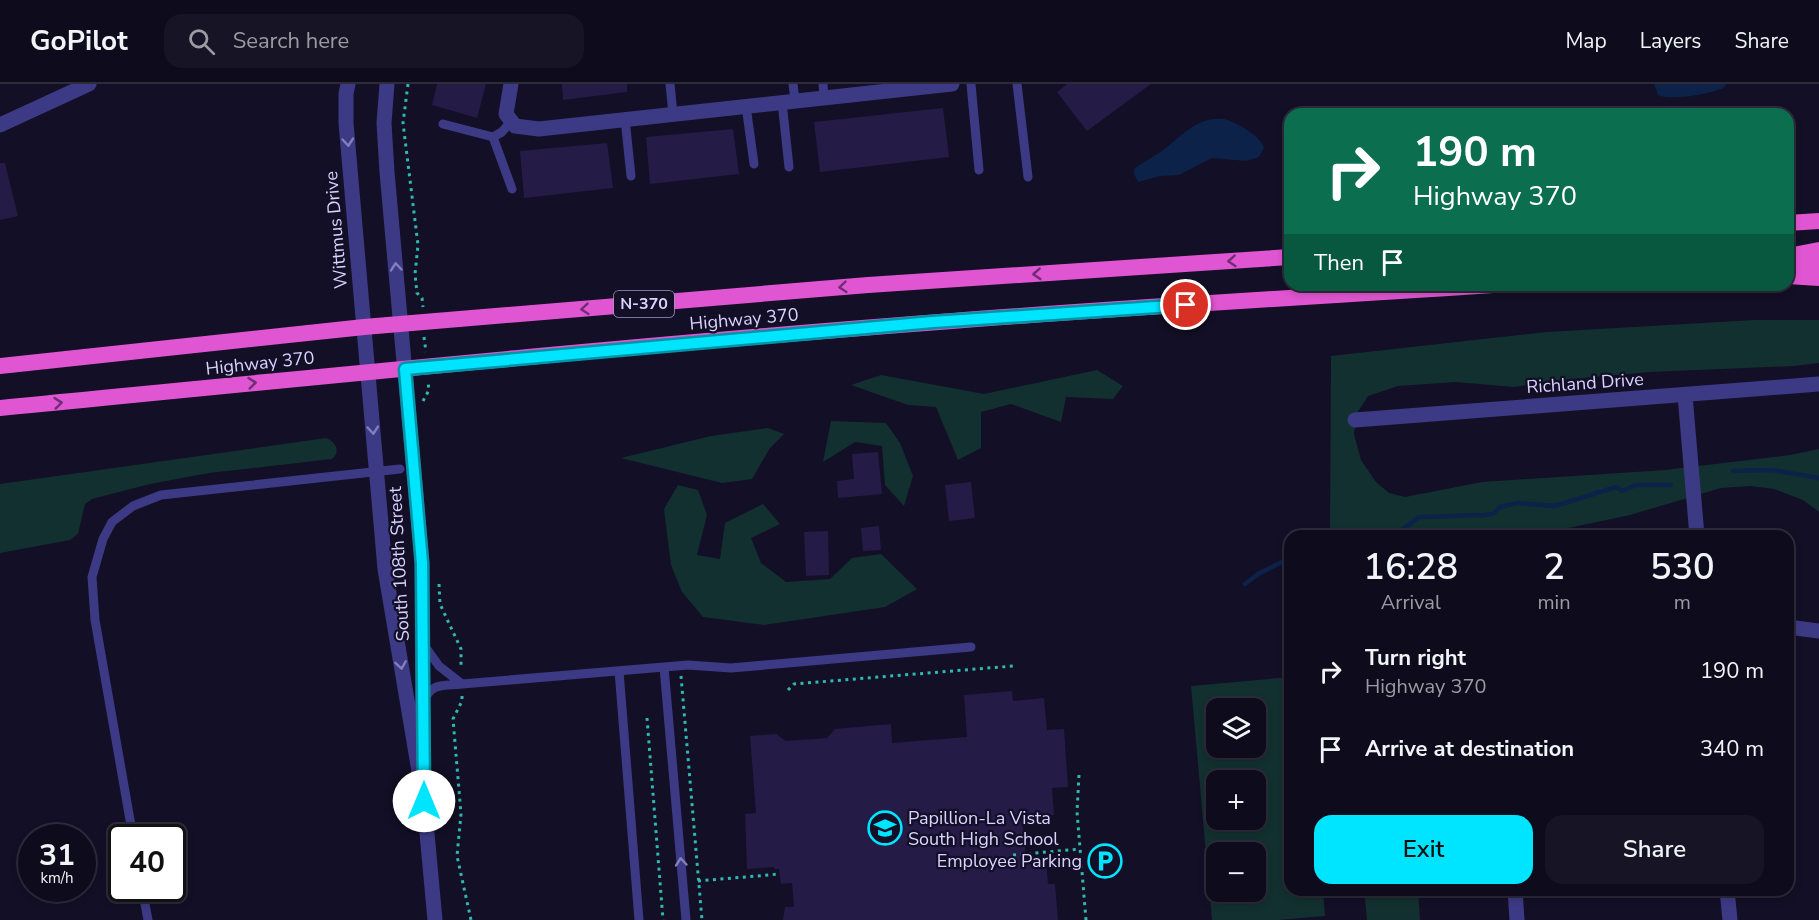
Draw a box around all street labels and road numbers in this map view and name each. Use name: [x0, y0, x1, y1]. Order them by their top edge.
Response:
street label: Wittmus Drive: [319, 170, 353, 290]
road number: N-370: [614, 291, 674, 317]
street label: Highway 370: [689, 302, 799, 336]
street label: Highway 370: [204, 345, 316, 381]
street label: Richland Drive: [1525, 367, 1645, 399]
street label: South 108th Street: [383, 485, 415, 642]

